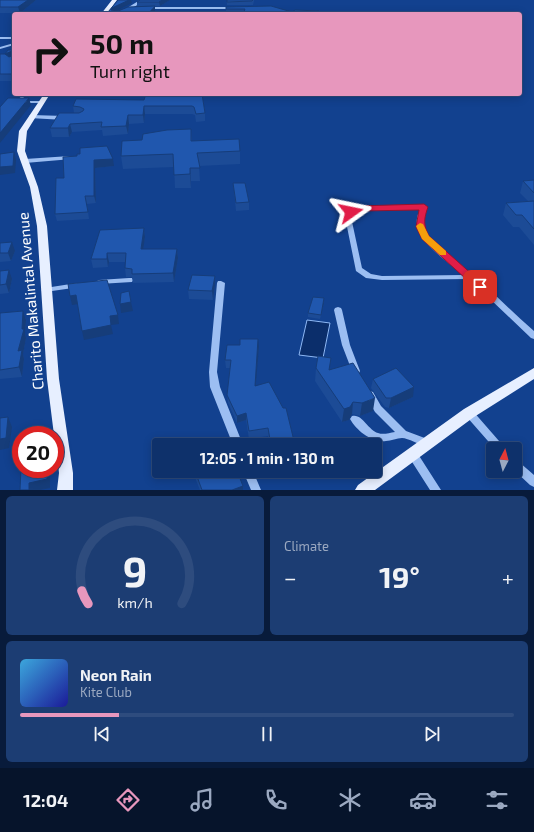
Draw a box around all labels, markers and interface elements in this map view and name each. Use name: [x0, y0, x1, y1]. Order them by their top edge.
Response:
text: 50 m: [90, 26, 154, 60]
icon: right: [24, 28, 76, 80]
text: Turn right: [90, 60, 170, 82]
position arrow: [330, 191, 372, 233]
street label: Charito Makalintal Avenue: [13, 211, 47, 391]
pin: [463, 270, 497, 304]
icon: arrive: [469, 276, 491, 298]
speed limit sign: 20: [12, 426, 64, 478]
north arrow: [486, 442, 522, 478]
map controls: [486, 442, 522, 478]
text: 12:05 · 1 min · 130 m: [200, 449, 334, 467]
text: Climate: [284, 538, 329, 554]
text: 9: [123, 544, 147, 594]
text: 19°: [379, 558, 420, 594]
text: −: [284, 564, 297, 590]
text: +: [502, 564, 514, 590]
text: km/h: [117, 593, 153, 610]
text: Neon Rain: [80, 666, 152, 684]
text: Kite Club: [80, 684, 132, 700]
icon: previous: [91, 723, 113, 745]
icon: pause: [256, 723, 278, 745]
icon: next: [421, 723, 443, 745]
icon: directions: [114, 786, 142, 814]
icon: music: [188, 786, 216, 814]
icon: phone: [262, 786, 290, 814]
icon: climate: [336, 786, 364, 814]
icon: car: [409, 786, 437, 814]
icon: filters: [483, 786, 511, 814]
text: 12:04: [23, 789, 69, 811]

